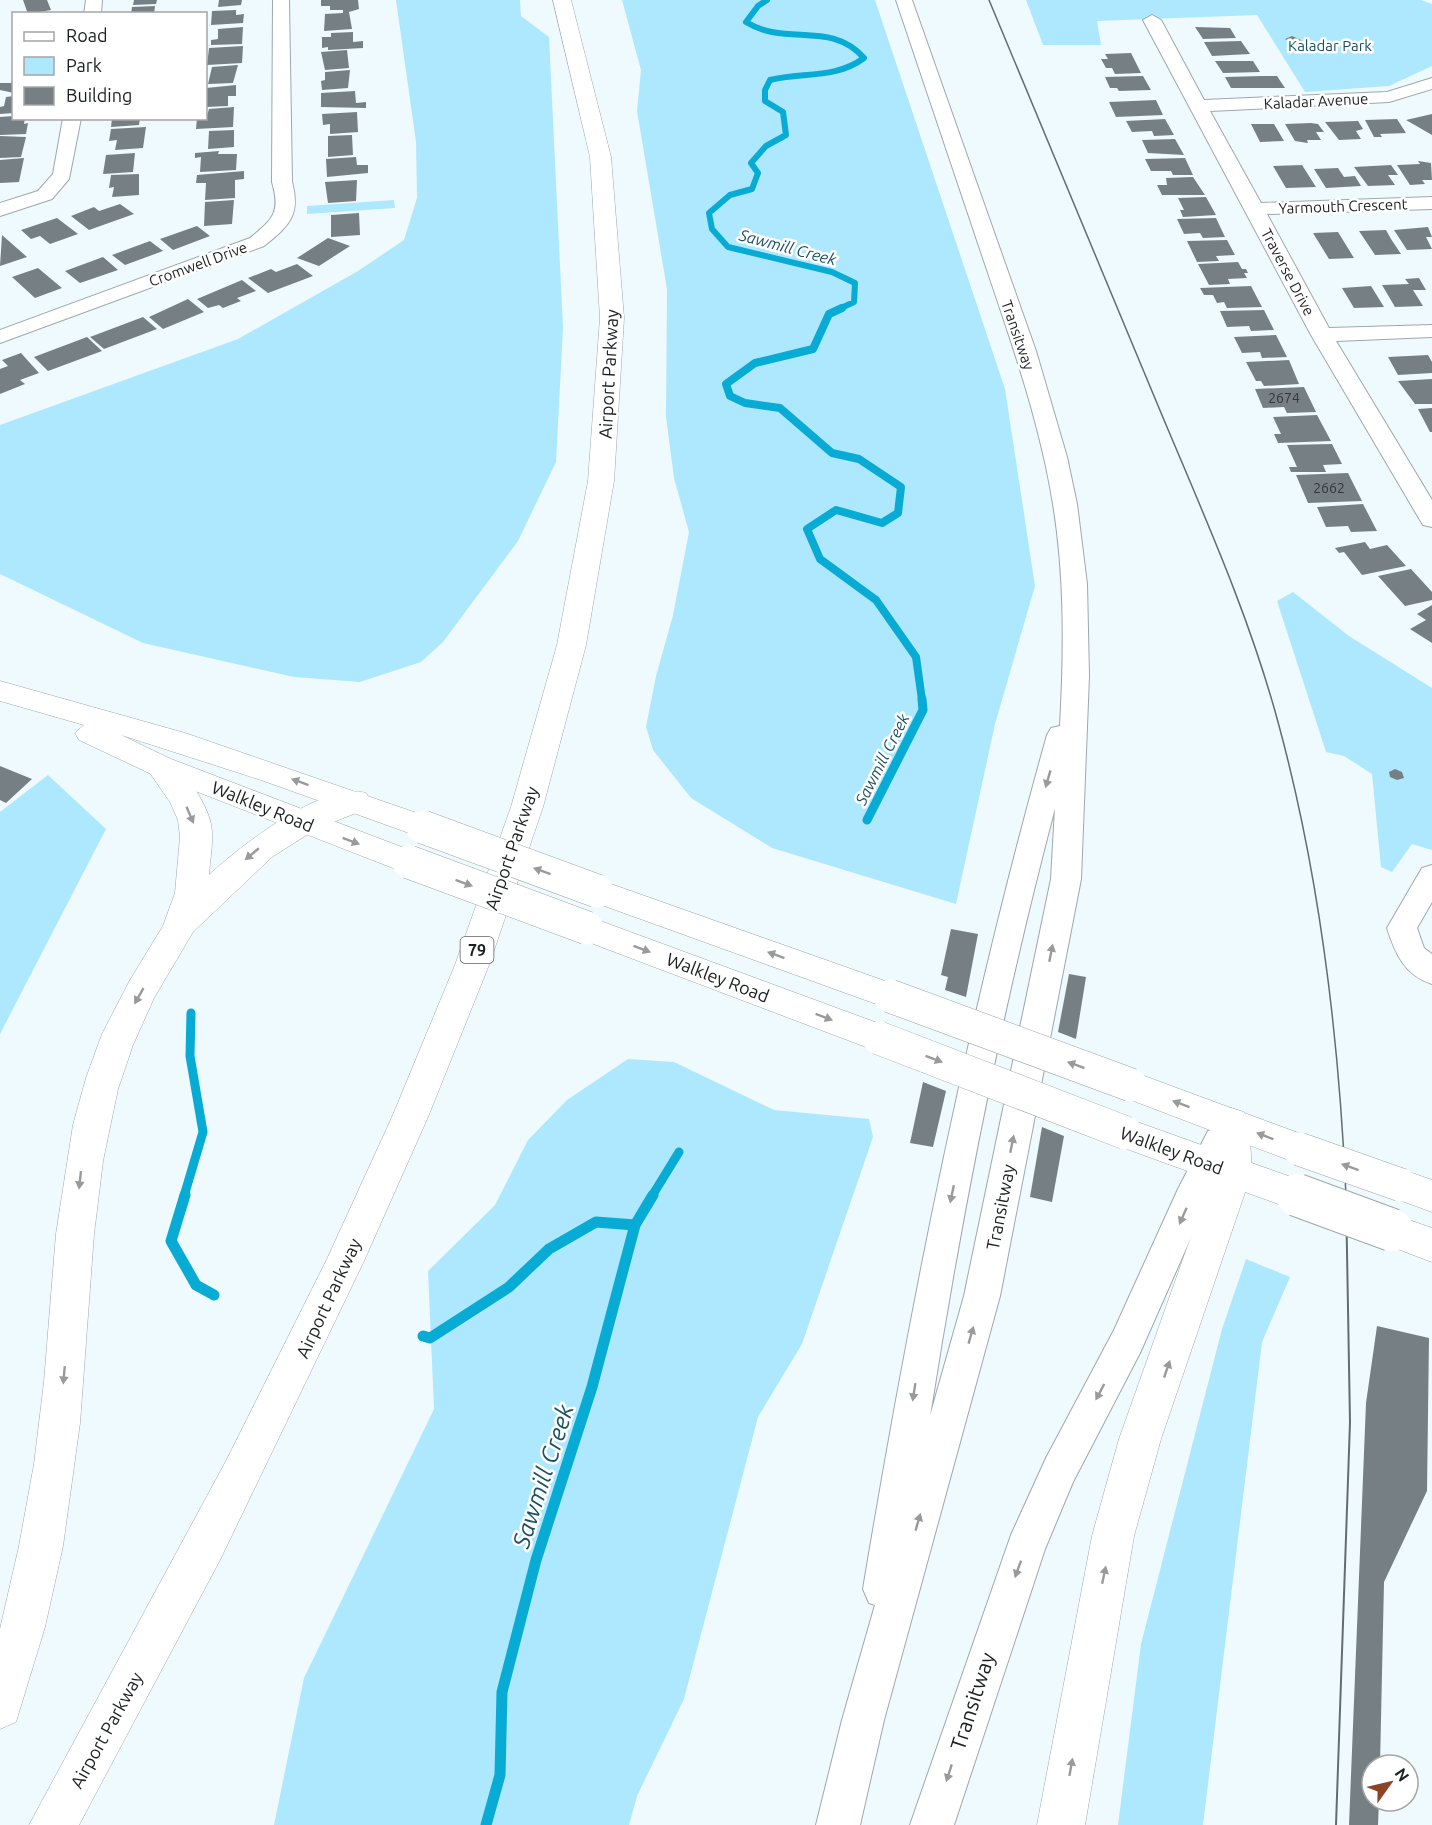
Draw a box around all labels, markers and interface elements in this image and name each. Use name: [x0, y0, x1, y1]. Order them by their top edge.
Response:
legend: [12, 12, 207, 120]
text: Road: [66, 25, 108, 45]
park label: Kaladar Park: [1288, 37, 1372, 54]
text: Park: [66, 55, 102, 75]
text: Building: [66, 85, 132, 105]
street label: Kaladar Avenue: [1263, 90, 1369, 112]
street label: Yarmouth Crescent: [1278, 195, 1408, 217]
water label: Sawmill Creek: [737, 225, 839, 269]
street label: Traverse Drive: [1258, 226, 1318, 318]
street label: Cromwell Drive: [147, 238, 249, 290]
street label: Transitway: [998, 298, 1038, 372]
street label: Airport Parkway: [595, 308, 621, 439]
house number: 2674: [1268, 390, 1300, 406]
house number: 2662: [1313, 480, 1345, 496]
water label: Sawmill Creek: [851, 710, 913, 808]
one-way arrow: [1043, 770, 1052, 788]
street label: Walkley Road: [209, 776, 317, 836]
one-way arrow: [291, 776, 309, 786]
street label: Airport Parkway: [480, 783, 542, 913]
one-way arrow: [185, 806, 195, 824]
one-way arrow: [343, 836, 361, 846]
one-way arrow: [244, 847, 260, 860]
one-way arrow: [533, 865, 551, 875]
one-way arrow: [455, 878, 473, 888]
road number: 79: [460, 937, 494, 963]
one-way arrow: [1047, 943, 1056, 962]
one-way arrow: [633, 944, 651, 954]
street label: Walkley Road: [664, 948, 772, 1006]
one-way arrow: [766, 950, 784, 960]
one-way arrow: [134, 988, 144, 1005]
one-way arrow: [815, 1013, 833, 1023]
one-way arrow: [925, 1055, 943, 1064]
one-way arrow: [1067, 1059, 1085, 1069]
one-way arrow: [1172, 1099, 1190, 1108]
street label: Walkley Road: [1118, 1122, 1226, 1178]
one-way arrow: [1256, 1131, 1274, 1140]
one-way arrow: [1008, 1135, 1018, 1153]
one-way arrow: [1341, 1161, 1359, 1171]
street label: Transitway: [982, 1162, 1018, 1252]
one-way arrow: [75, 1171, 85, 1190]
one-way arrow: [947, 1185, 956, 1204]
one-way arrow: [1178, 1207, 1188, 1225]
street label: Airport Parkway: [292, 1235, 365, 1361]
one-way arrow: [967, 1325, 976, 1343]
one-way arrow: [1162, 1360, 1172, 1378]
one-way arrow: [60, 1365, 69, 1384]
one-way arrow: [910, 1383, 919, 1402]
one-way arrow: [1095, 1384, 1105, 1401]
water label: Sawmill Creek: [507, 1400, 579, 1552]
one-way arrow: [914, 1513, 924, 1531]
one-way arrow: [1012, 1560, 1022, 1578]
one-way arrow: [1100, 1566, 1110, 1585]
street label: Transitway: [945, 1649, 999, 1753]
street label: Airport Parkway: [66, 1668, 146, 1792]
north arrow: [1360, 1753, 1420, 1813]
one-way arrow: [1066, 1758, 1075, 1777]
one-way arrow: [943, 1764, 953, 1782]
text: N: [1392, 1765, 1413, 1785]

